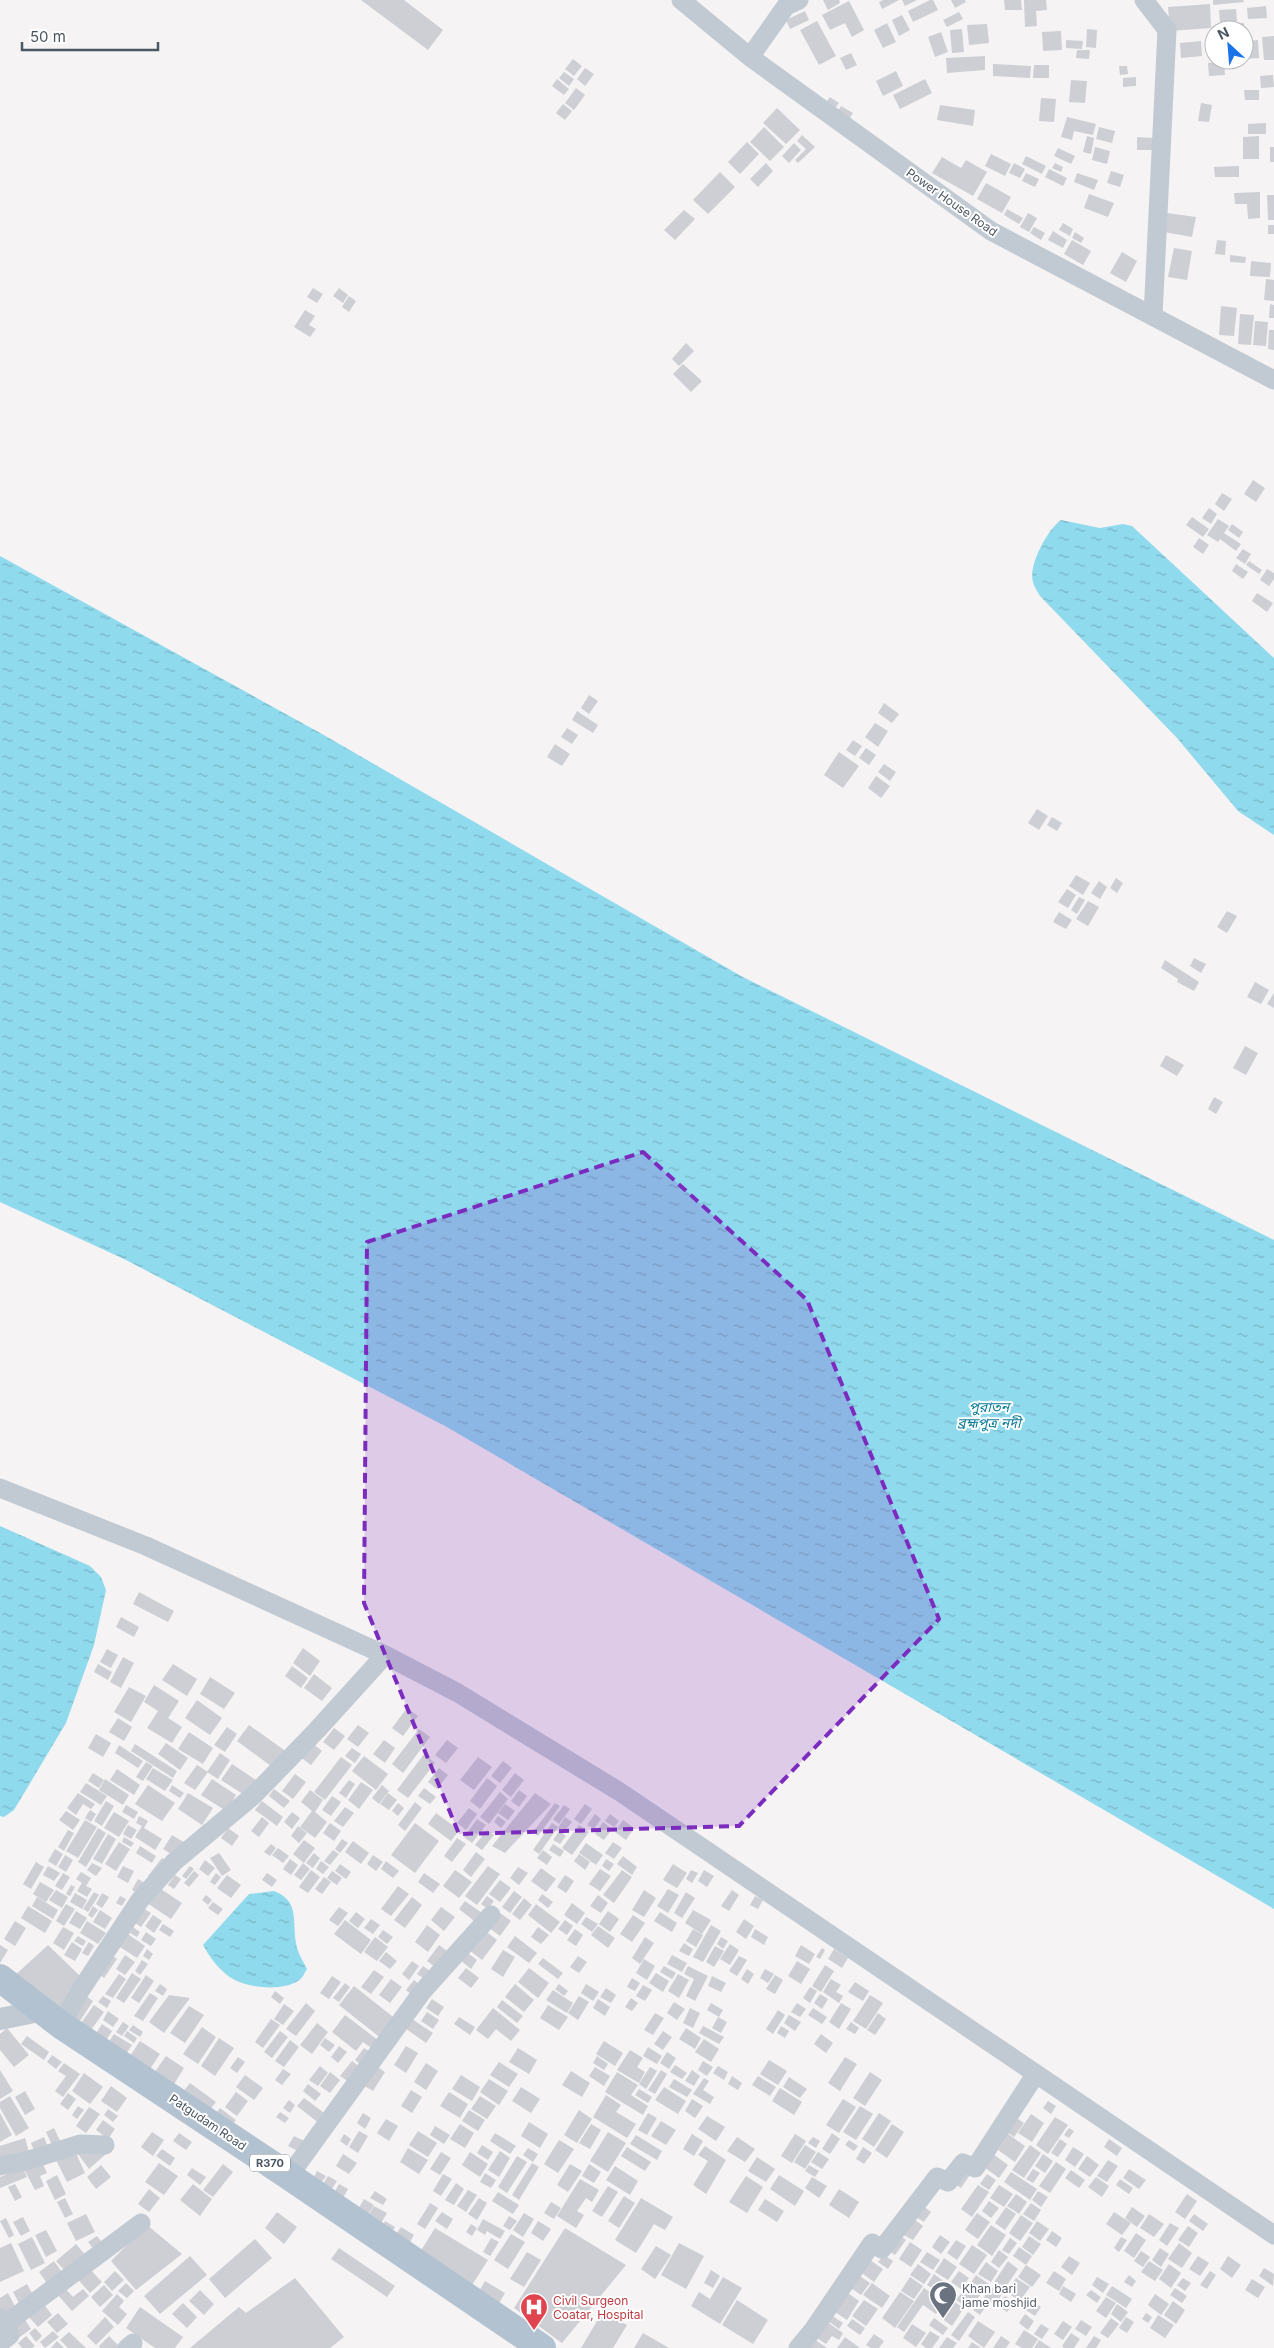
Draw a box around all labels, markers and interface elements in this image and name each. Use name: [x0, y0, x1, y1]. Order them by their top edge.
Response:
scale bar: [22, 20, 159, 52]
north arrow: [1204, 20, 1254, 70]
text: N: [1215, 23, 1232, 43]
text: 50 m: [30, 27, 66, 46]
street label: Power House Road: [903, 165, 1001, 239]
water label: পুরাতন ব্রহ্মপুত্র নদী: [957, 1398, 1024, 1432]
street label: Patgudam Road: [167, 2091, 249, 2153]
road number: R370: [250, 2154, 290, 2172]
mosque icon: Khan bari jame moshjid: [928, 2280, 958, 2319]
place label: Khan bari jame moshjid: [961, 2281, 1037, 2310]
hospital icon: Civil Surgeon Coatar, Hospital: [519, 2292, 549, 2331]
place label: Civil Surgeon Coatar, Hospital: [553, 2293, 643, 2322]

